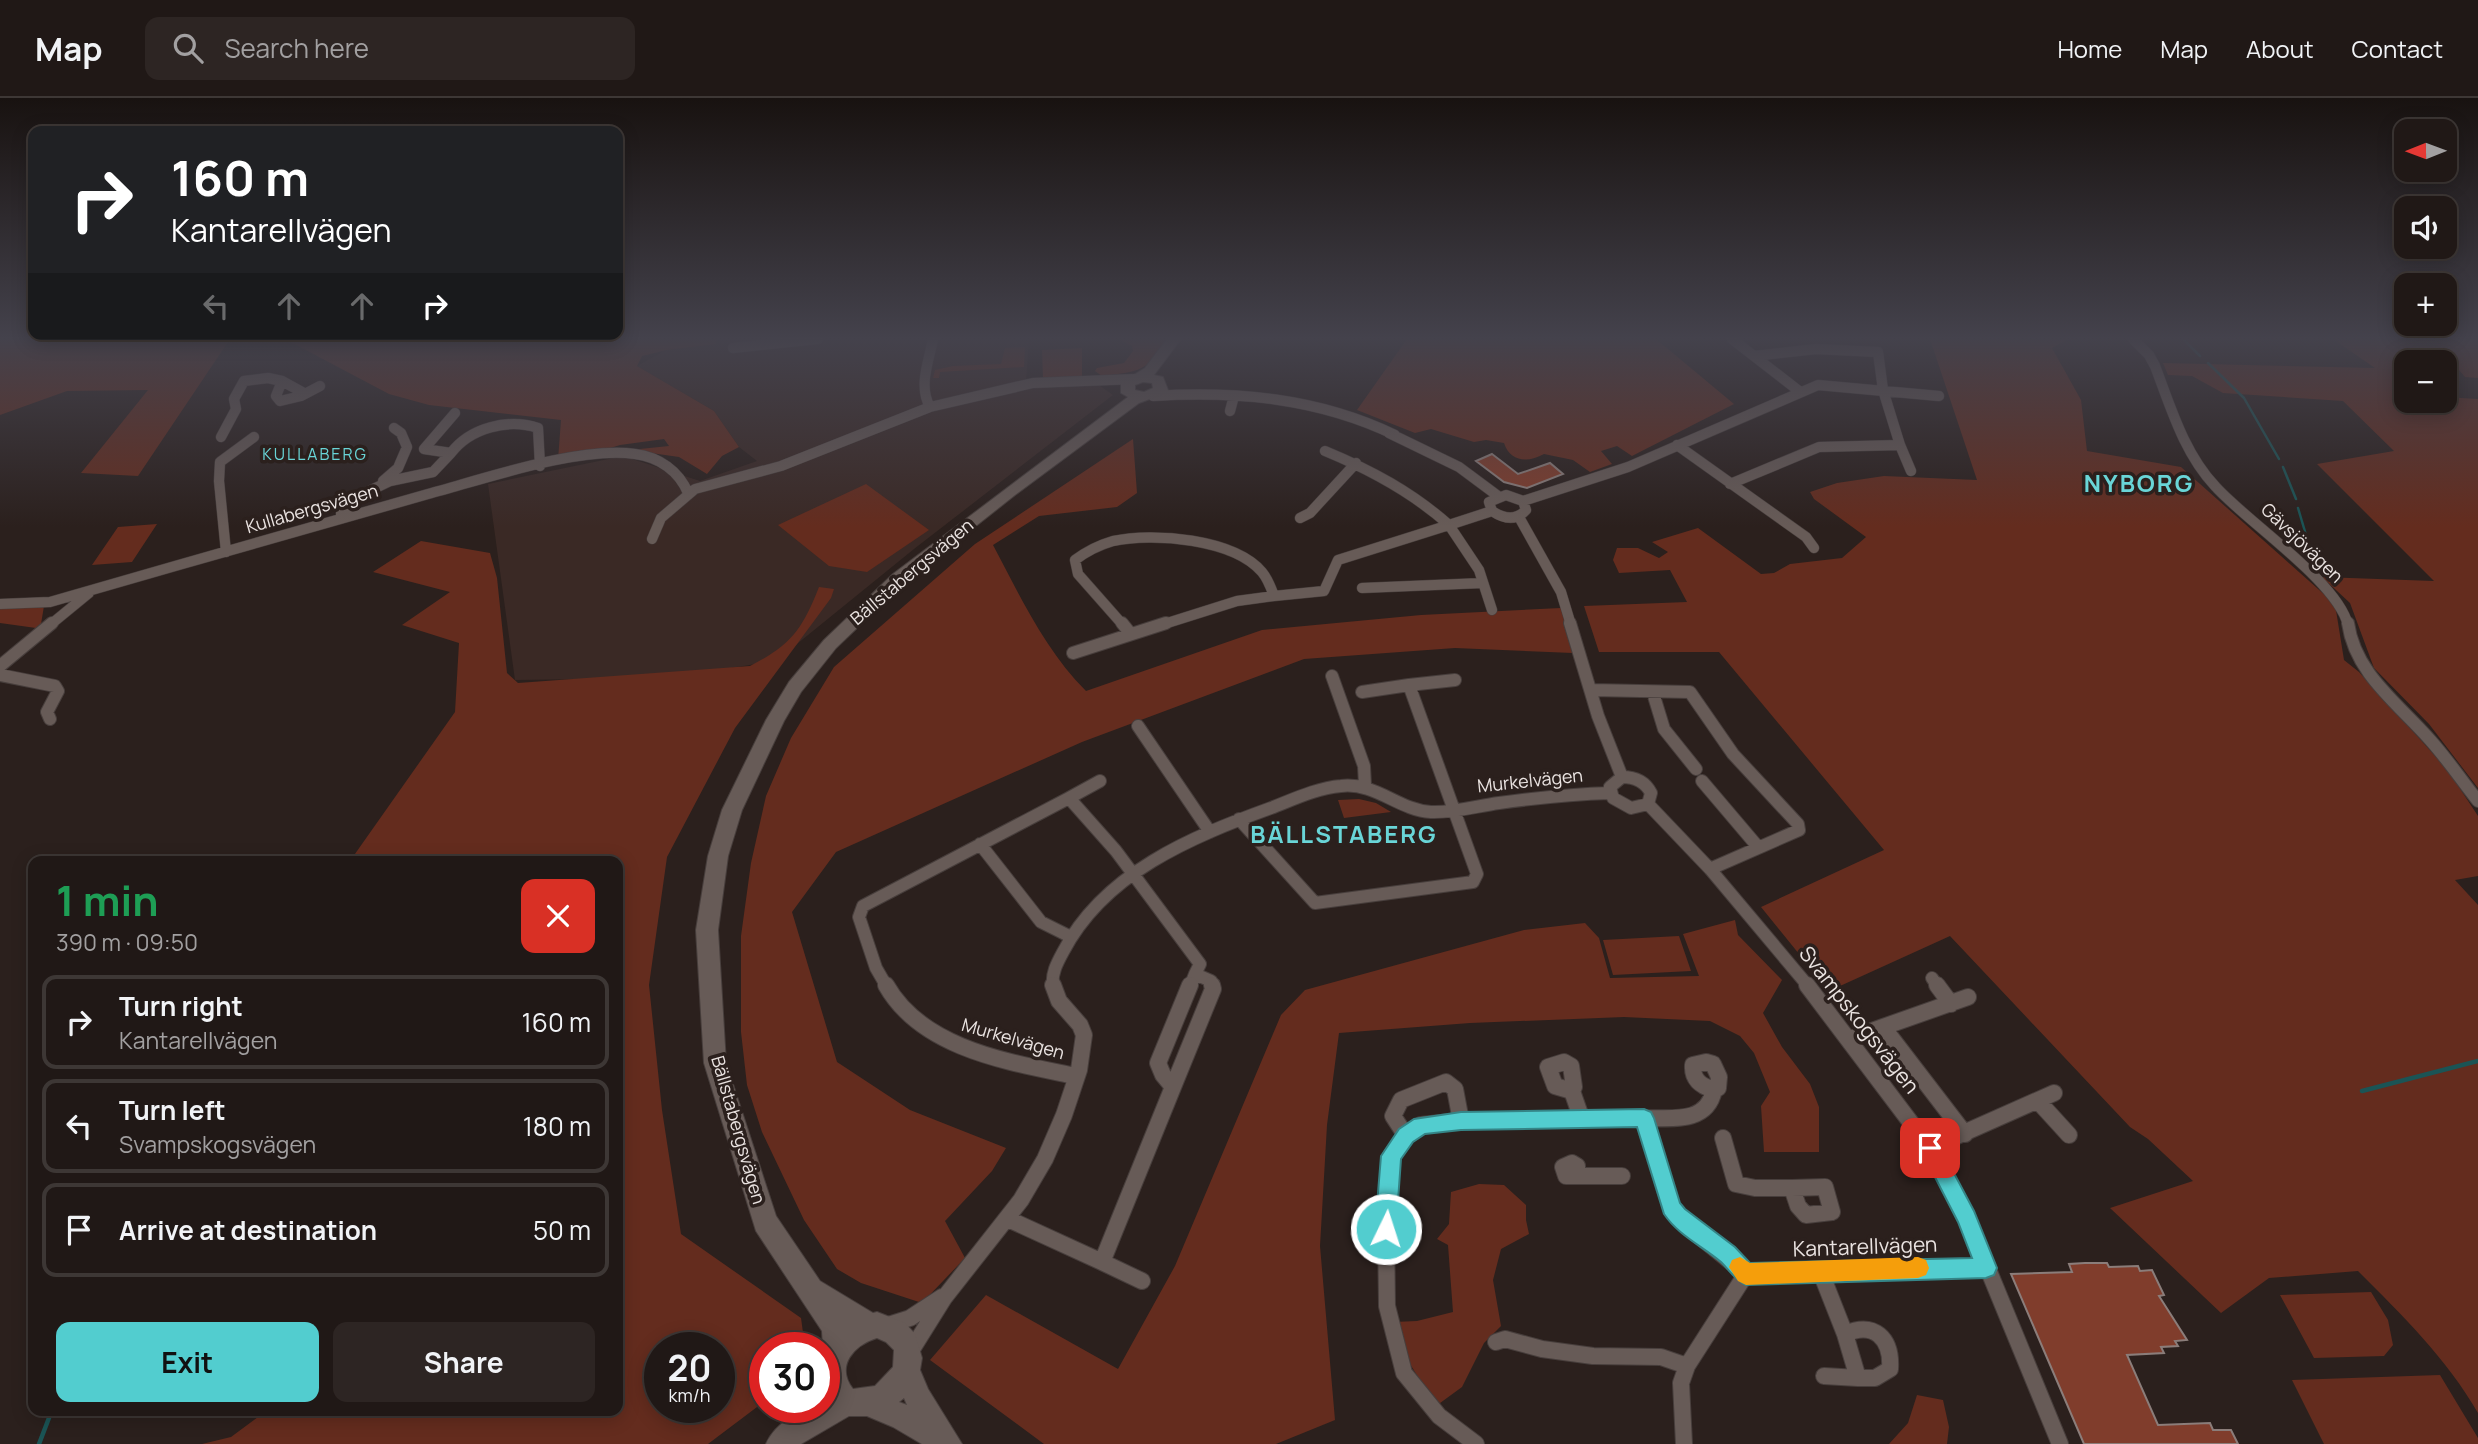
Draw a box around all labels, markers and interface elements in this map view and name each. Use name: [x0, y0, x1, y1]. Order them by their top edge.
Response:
search box: [145, 17, 635, 80]
text: Map: [35, 26, 103, 71]
icon: search: [169, 29, 207, 67]
text: Search here: [225, 30, 369, 66]
text: Home: [2057, 32, 2122, 65]
text: Map: [2160, 32, 2208, 65]
text: About: [2246, 32, 2314, 65]
text: Contact: [2352, 32, 2443, 65]
north arrow: [2394, 119, 2457, 182]
map controls: [2394, 119, 2457, 413]
text: 160 m: [171, 144, 309, 211]
icon: right: [56, 154, 147, 245]
button: sound: [2394, 196, 2457, 259]
text: Kantarellvägen: [171, 208, 391, 252]
button: +: [2394, 273, 2457, 336]
icon: left: [197, 287, 235, 325]
icon: ahead: [270, 287, 308, 325]
icon: ahead: [343, 287, 381, 325]
icon: right: [416, 287, 454, 325]
button: −: [2394, 350, 2457, 413]
district label: KULLABERG: [262, 443, 368, 465]
district label: NYBORG: [2084, 466, 2194, 499]
street label: Kullabergsvägen: [243, 478, 381, 538]
street label: Gävsjövägen: [2256, 497, 2349, 588]
street label: Bällstabergsvägen: [845, 513, 978, 630]
street label: Murkelvägen: [1476, 763, 1584, 797]
district label: BÄLLSTABERG: [1250, 817, 1438, 850]
text: 1 min: [56, 871, 159, 929]
button: close: [521, 879, 595, 953]
text: 390 m · 09:50: [56, 926, 198, 958]
street label: Svampskogsvägen: [1793, 940, 1926, 1099]
text: Turn right: [119, 988, 243, 1024]
icon: right: [60, 1003, 98, 1041]
text: 160 m: [522, 1004, 591, 1040]
street label: Murkelvägen: [959, 1012, 1068, 1064]
text: Kantarellvägen: [119, 1024, 277, 1056]
street label: Bällstabergsvägen: [706, 1053, 772, 1207]
text: Turn left: [119, 1092, 226, 1128]
icon: left: [60, 1107, 98, 1145]
text: 180 m: [523, 1108, 591, 1144]
pin: [1900, 1118, 1960, 1178]
text: Svampskogsvägen: [119, 1128, 316, 1160]
icon: arrive: [1911, 1129, 1949, 1167]
position arrow: [1349, 1192, 1423, 1266]
icon: arrive: [60, 1211, 98, 1249]
text: Arrive at destination: [119, 1212, 377, 1248]
text: 50 m: [533, 1212, 591, 1248]
street label: Kantarellvägen: [1792, 1229, 1938, 1263]
button: Exit: [56, 1322, 319, 1402]
button: Share: [333, 1322, 595, 1402]
speed limit sign: 30: [749, 1332, 840, 1423]
text: 20: [668, 1344, 711, 1392]
text: km/h: [669, 1383, 710, 1407]

